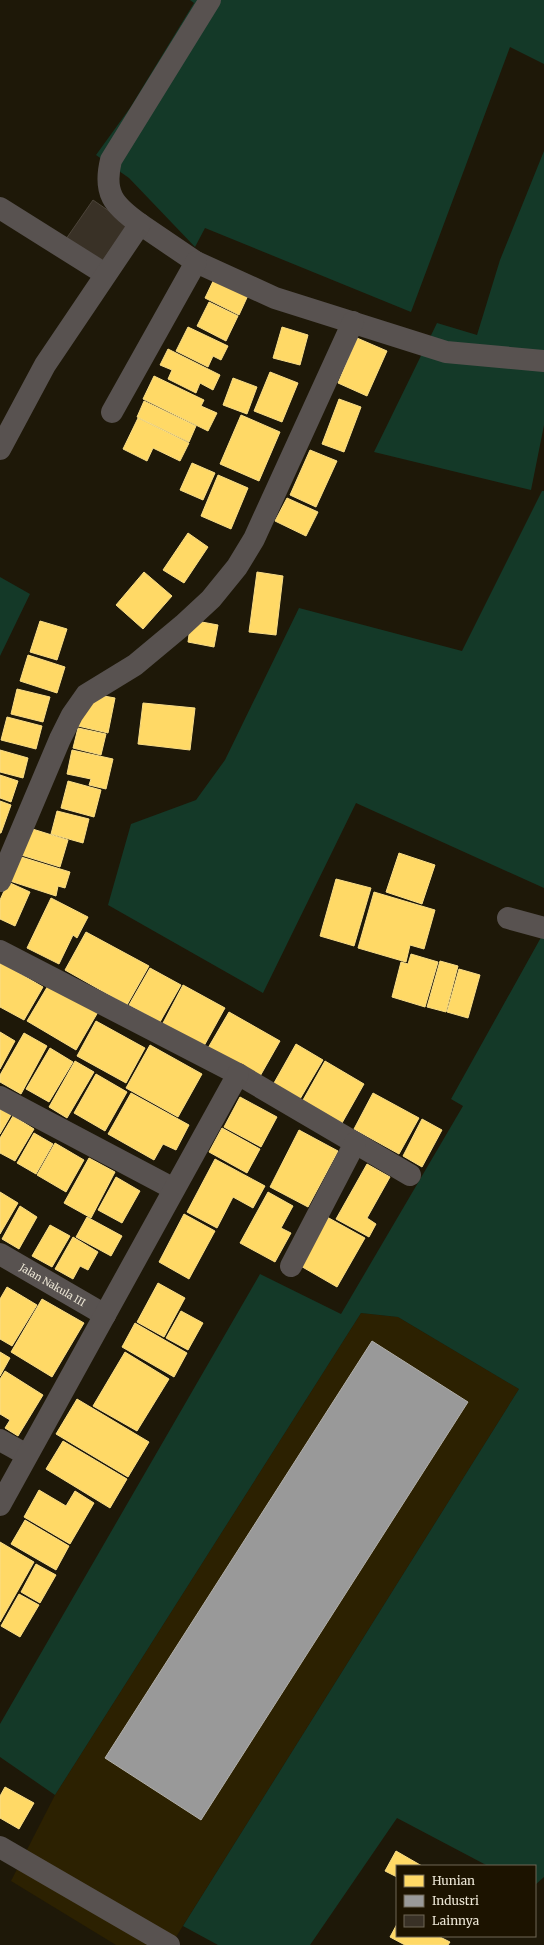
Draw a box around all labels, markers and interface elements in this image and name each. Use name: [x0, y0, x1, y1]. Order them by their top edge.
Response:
street label: Jalan Nakula III: [17, 1260, 88, 1309]
legend: [396, 1865, 536, 1937]
text: Hunian: [432, 1873, 475, 1888]
text: Industri: [432, 1893, 479, 1908]
text: Lainnya: [432, 1913, 480, 1928]

